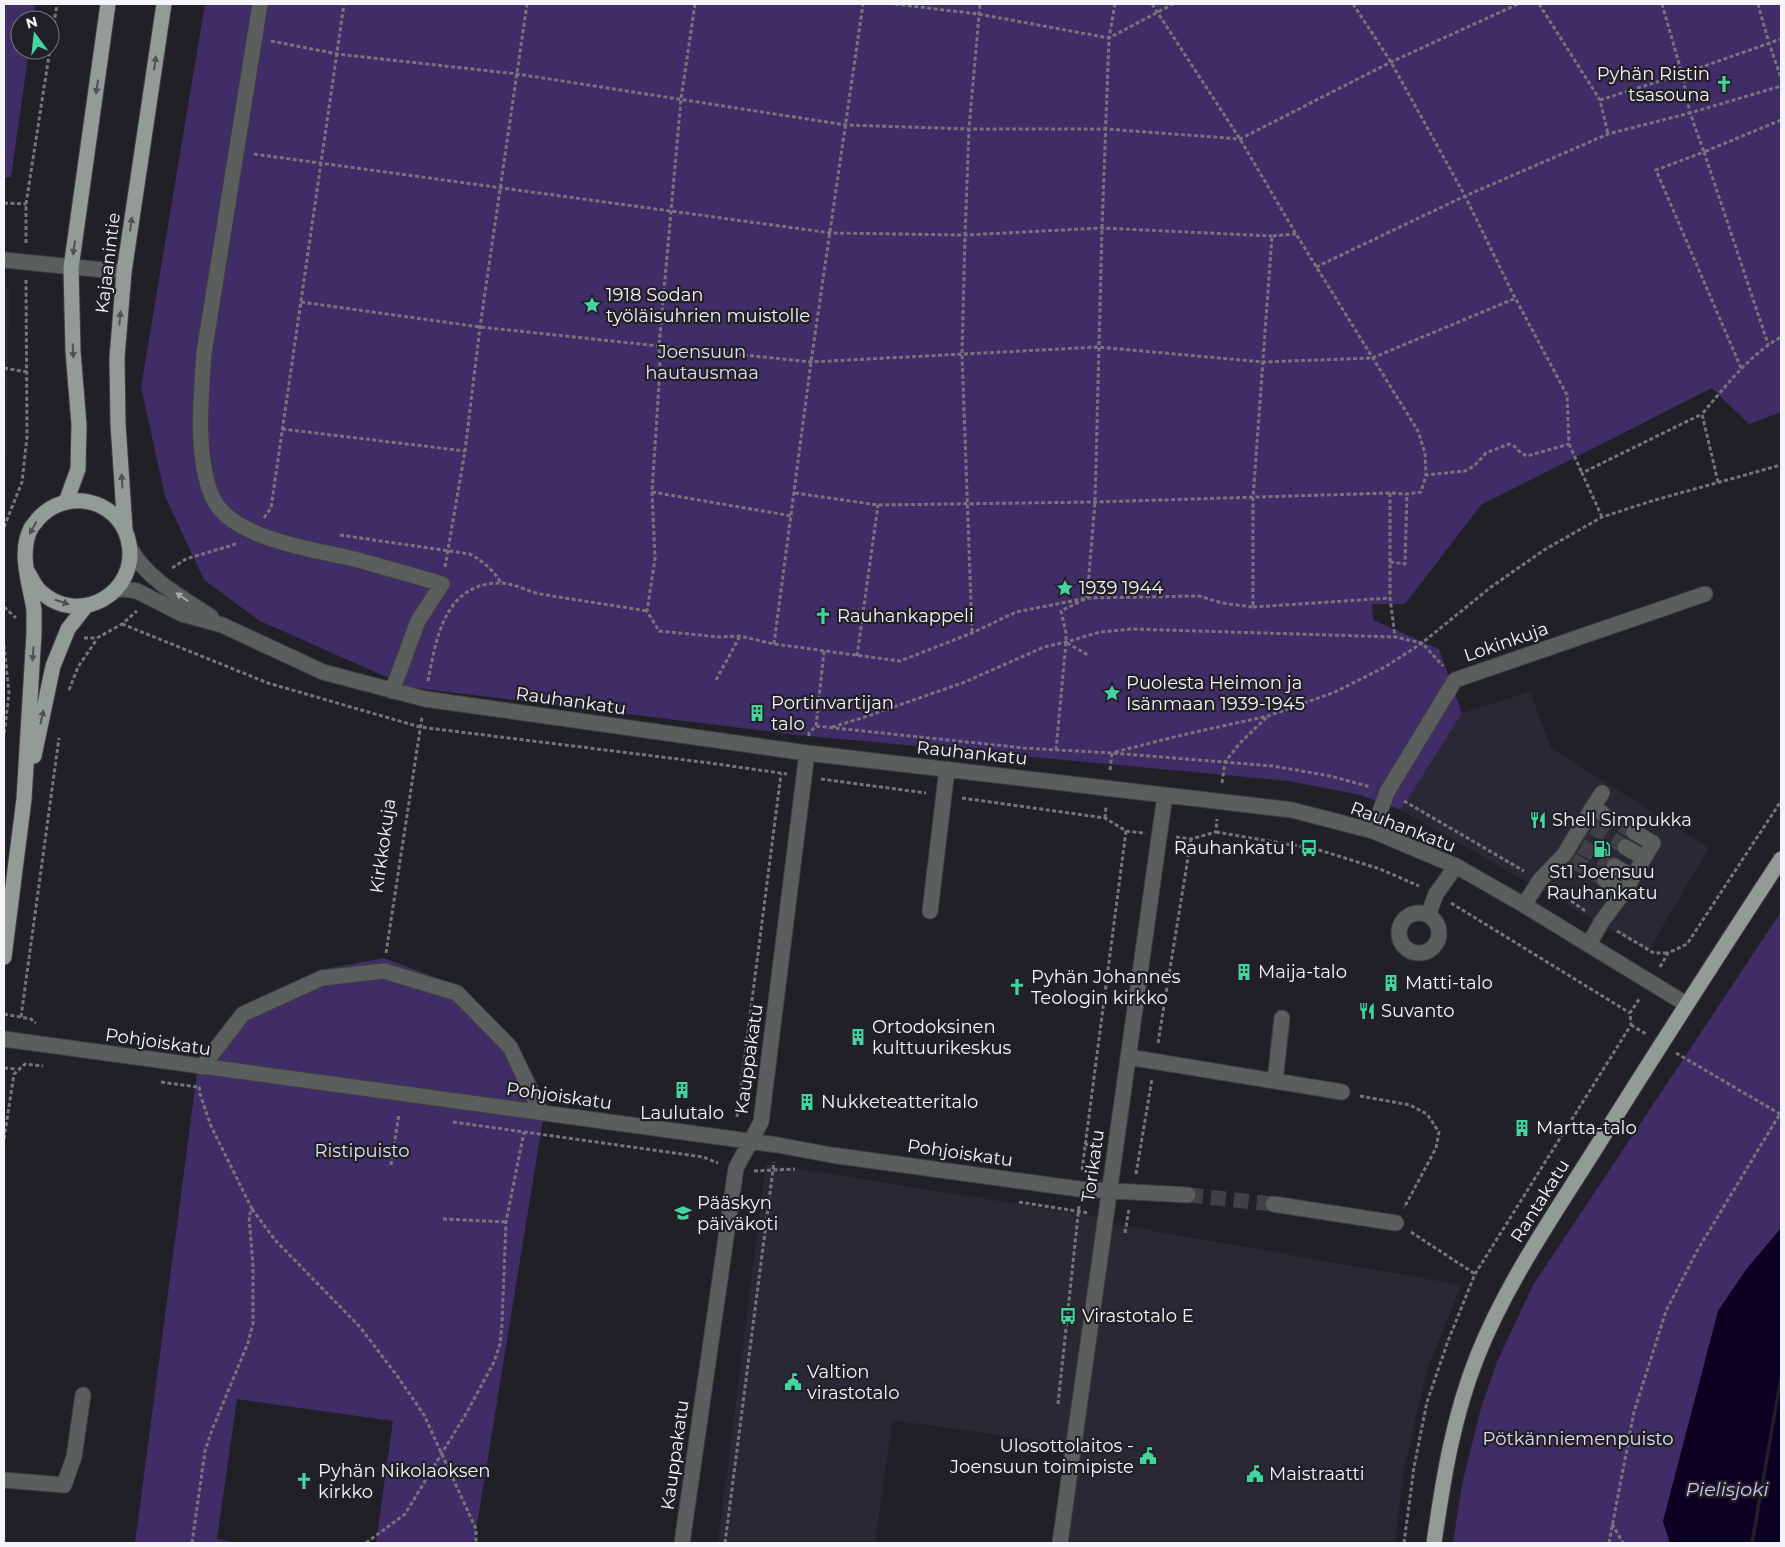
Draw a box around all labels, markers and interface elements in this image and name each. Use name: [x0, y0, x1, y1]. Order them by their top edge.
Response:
north arrow: [10, 10, 60, 60]
text: N: [24, 12, 39, 33]
one-way arrow: [151, 54, 159, 70]
place label: Pyhän Ristin tsasouna: [1597, 63, 1710, 106]
church icon: Pyhän Ristin tsasouna: [1714, 74, 1734, 94]
one-way arrow: [93, 79, 101, 95]
street label: Kajaanintie: [91, 211, 125, 315]
one-way arrow: [128, 215, 136, 231]
one-way arrow: [70, 240, 78, 256]
place label: 1918 Sodan työläisuhrien muistolle: [606, 284, 810, 327]
place icon: 1918 Sodan työläisuhrien muistolle: [582, 295, 602, 315]
one-way arrow: [117, 310, 125, 326]
park label: Joensuun hautausmaa: [645, 341, 759, 384]
one-way arrow: [69, 344, 77, 360]
one-way arrow: [117, 472, 125, 488]
one-way arrow: [29, 521, 37, 536]
place label: 1939 1944: [1079, 577, 1163, 599]
place icon: 1939 1944: [1055, 578, 1075, 598]
one-way arrow: [175, 592, 189, 602]
one-way arrow: [54, 599, 69, 607]
place label: Rauhankappeli: [837, 605, 974, 627]
church icon: Rauhankappeli: [813, 606, 833, 626]
street label: Lokinkuja: [1461, 617, 1551, 667]
one-way arrow: [28, 646, 36, 662]
place label: Puolesta Heimon ja Isänmaan 1939-1945: [1126, 672, 1305, 715]
street label: Rauhankatu: [514, 682, 628, 720]
place icon: Puolesta Heimon ja Isänmaan 1939-1945: [1102, 683, 1122, 703]
place label: Portinvartijan talo: [771, 692, 894, 735]
building icon: Portinvartijan talo: [747, 703, 767, 723]
one-way arrow: [39, 708, 47, 724]
street label: Rauhankatu: [916, 736, 1028, 770]
street label: Kirkkokuja: [365, 797, 401, 895]
street label: Rauhankatu: [1347, 797, 1459, 857]
place label: Shell Simpukka: [1552, 809, 1692, 831]
restaurant icon: Shell Simpukka: [1528, 810, 1548, 830]
place label: Rauhankatu I: [1174, 837, 1295, 859]
bus stop icon: Rauhankatu I: [1299, 838, 1319, 858]
fuel station icon: St1 Joensuu Rauhankatu: [1592, 839, 1612, 859]
place label: St1 Joensuu Rauhankatu: [1546, 861, 1658, 904]
place label: Maija-talo: [1258, 961, 1347, 983]
building icon: Maija-talo: [1234, 962, 1254, 982]
place label: Pyhän Johannes Teologin kirkko: [1031, 966, 1181, 1009]
place label: Matti-talo: [1405, 972, 1493, 994]
building icon: Matti-talo: [1381, 973, 1401, 993]
church icon: Pyhän Johannes Teologin kirkko: [1007, 977, 1027, 997]
place label: Suvanto: [1381, 1000, 1455, 1022]
restaurant icon: Suvanto: [1357, 1001, 1377, 1021]
street label: Kauppakatu: [730, 1003, 768, 1115]
place label: Ortodoksinen kulttuurikeskus: [872, 1016, 1012, 1059]
street label: Pohjoiskatu: [104, 1024, 212, 1060]
building icon: Ortodoksinen kulttuurikeskus: [848, 1027, 868, 1047]
street label: Pohjoiskatu: [505, 1078, 613, 1114]
building icon: Laulutalo: [672, 1080, 692, 1100]
place label: Nukketeatteritalo: [821, 1091, 978, 1113]
building icon: Nukketeatteritalo: [797, 1092, 817, 1112]
place label: Laulutalo: [640, 1102, 724, 1124]
place label: Martta-talo: [1536, 1117, 1637, 1139]
building icon: Martta-talo: [1512, 1118, 1532, 1138]
street label: Torikatu: [1077, 1128, 1109, 1204]
street label: Pohjoiskatu: [906, 1135, 1014, 1171]
park label: Ristipuisto: [315, 1140, 409, 1162]
street label: Rantakatu: [1506, 1155, 1574, 1247]
place label: Pääskyn päiväkoti: [697, 1192, 778, 1235]
school or university icon: Pääskyn päiväkoti: [673, 1203, 693, 1223]
place label: Virastotalo E: [1082, 1305, 1194, 1327]
bus stop icon: Virastotalo E: [1058, 1306, 1078, 1326]
place label: Valtion virastotalo: [807, 1361, 899, 1404]
public building icon: Valtion virastotalo: [783, 1372, 803, 1392]
street label: Kauppakatu: [656, 1399, 694, 1511]
park label: Pötkänniemenpuisto: [1483, 1428, 1673, 1450]
place label: Ulosottolaitos - Joensuun toimipiste: [949, 1435, 1134, 1478]
public building icon: Ulosottolaitos - Joensuun toimipiste: [1138, 1446, 1158, 1466]
place label: Pyhän Nikolaoksen kirkko: [318, 1460, 491, 1503]
place label: Maistraatti: [1269, 1463, 1365, 1485]
public building icon: Maistraatti: [1245, 1464, 1265, 1484]
church icon: Pyhän Nikolaoksen kirkko: [294, 1471, 314, 1491]
water label: Pielisjoki: [1685, 1478, 1770, 1501]

